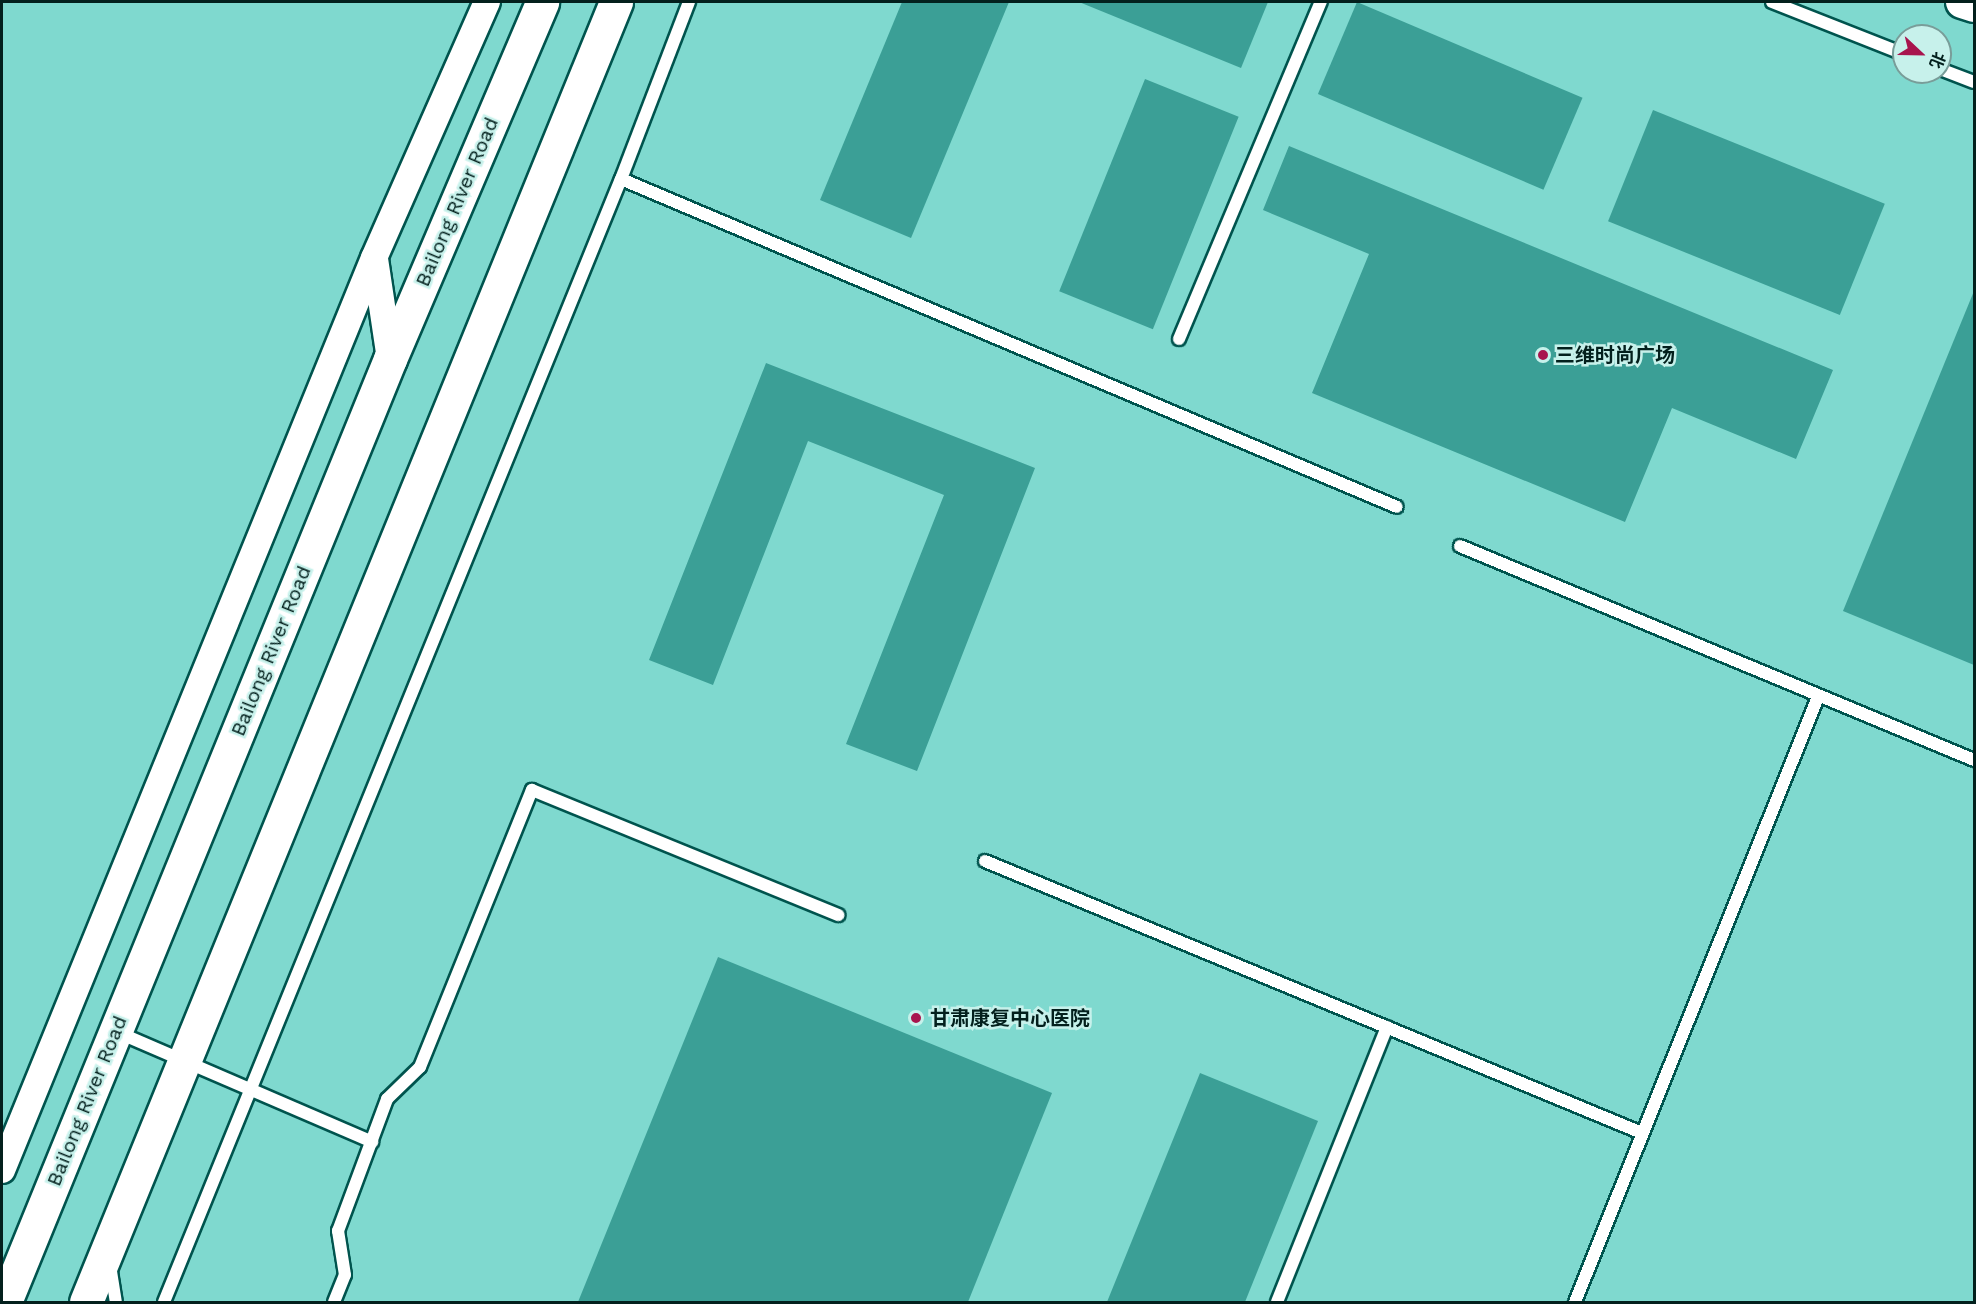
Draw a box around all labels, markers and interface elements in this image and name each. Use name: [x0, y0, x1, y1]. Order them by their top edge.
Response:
north arrow: [1892, 24, 1952, 84]
text: 北: [1925, 49, 1949, 71]
street label: Bailong River Road: [410, 114, 504, 290]
place label: 三维时尚广场: [1555, 343, 1675, 367]
marker: 三维时尚广场: [1536, 348, 1550, 362]
street label: Bailong River Road: [226, 562, 316, 740]
place label: 甘肃康复中心医院: [930, 1006, 1090, 1030]
marker: 甘肃康复中心医院: [907, 1009, 925, 1027]
street label: Bailong River Road: [42, 1012, 132, 1190]

